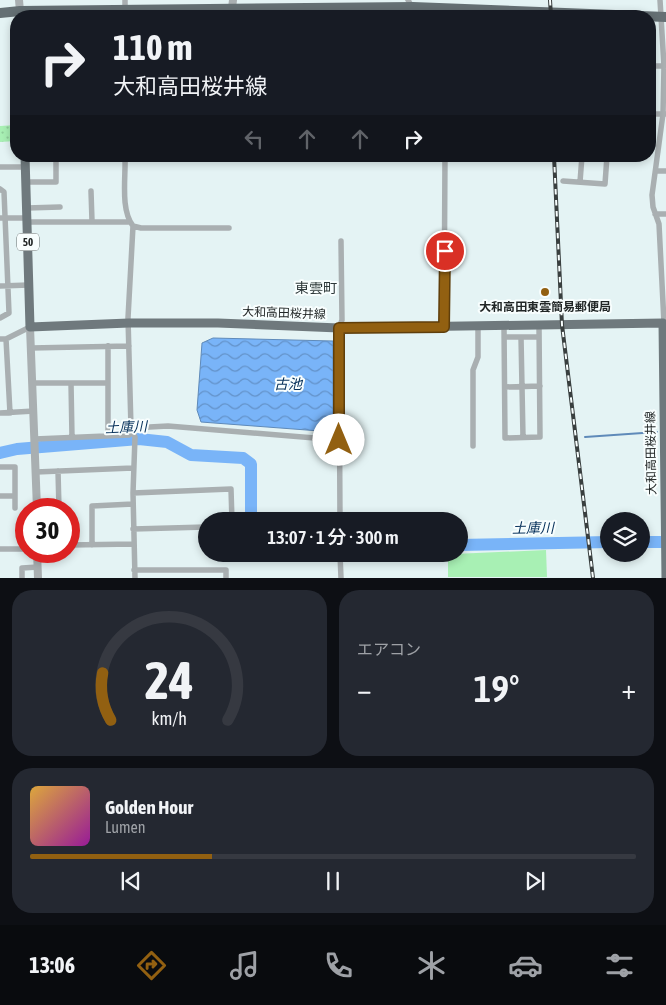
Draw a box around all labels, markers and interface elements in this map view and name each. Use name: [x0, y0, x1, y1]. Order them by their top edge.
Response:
text: 110 m: [113, 27, 192, 67]
icon: right: [30, 30, 95, 95]
text: 大和高田桜井線: [113, 73, 267, 99]
icon: left: [240, 125, 268, 153]
icon: ahead: [293, 125, 321, 153]
icon: ahead: [346, 125, 374, 153]
icon: right: [399, 125, 427, 153]
pin: [424, 230, 466, 272]
road number: 50: [17, 233, 39, 250]
icon: arrive: [431, 237, 459, 265]
district label: 東雲町: [295, 280, 337, 296]
marker: 大和高田東雲簡易郵便局: [539, 286, 551, 298]
place label: 大和高田東雲簡易郵便局: [479, 300, 611, 314]
street label: 大和高田桜井線: [242, 305, 326, 321]
water label: 古池: [274, 376, 304, 392]
street label: 大和高田桜井線: [643, 411, 659, 495]
position arrow: [312, 413, 364, 465]
water label: 土庫川: [105, 418, 149, 436]
speed limit sign: 30: [15, 498, 80, 563]
map controls: [600, 512, 650, 562]
button: layers: [600, 512, 650, 562]
water label: 土庫川: [512, 520, 556, 536]
text: 13:07 · 1 分 · 300 m: [267, 526, 399, 548]
text: エアコン: [357, 640, 421, 658]
text: 24: [145, 650, 194, 710]
text: 19°: [473, 667, 520, 710]
text: −: [357, 673, 372, 705]
text: +: [621, 673, 636, 705]
text: km/h: [152, 708, 187, 729]
text: Golden Hour: [105, 796, 193, 818]
text: Lumen: [105, 818, 145, 836]
icon: previous: [117, 867, 145, 895]
icon: pause: [319, 867, 347, 895]
icon: next: [521, 867, 549, 895]
icon: directions: [134, 948, 169, 983]
icon: music: [227, 948, 262, 983]
icon: phone: [321, 948, 356, 983]
icon: climate: [414, 948, 449, 983]
icon: car: [508, 948, 543, 983]
icon: filters: [602, 948, 637, 983]
text: 13:06: [29, 952, 75, 978]

